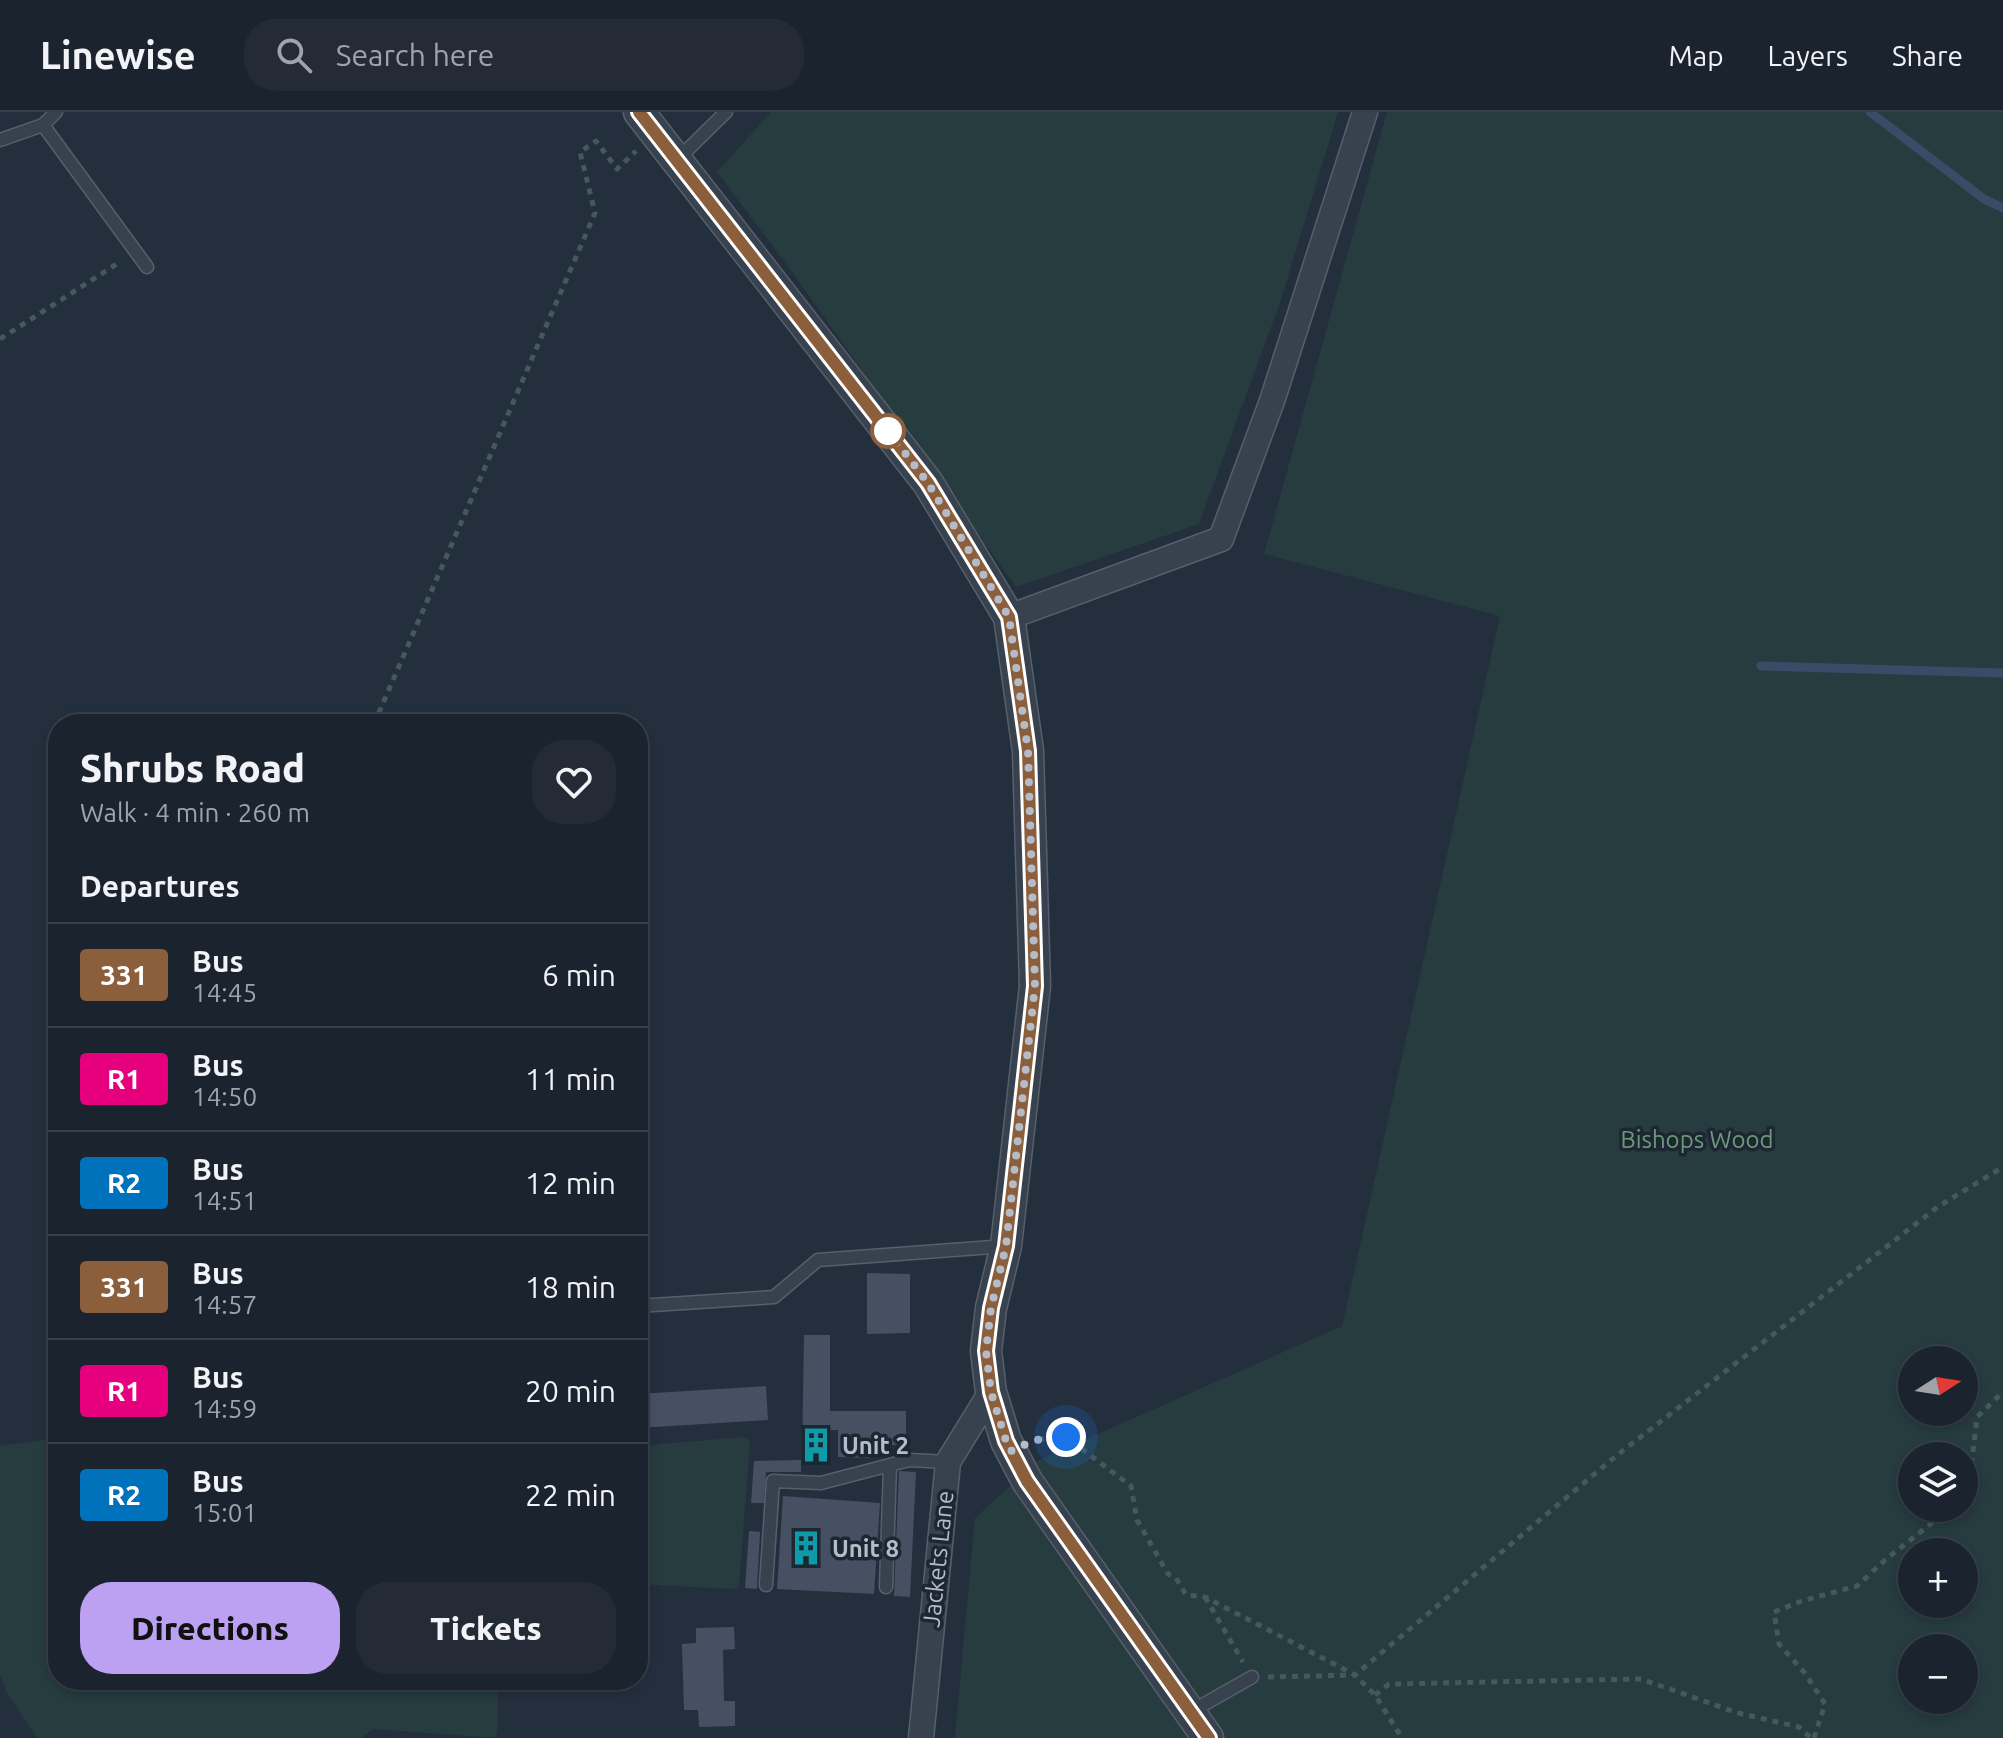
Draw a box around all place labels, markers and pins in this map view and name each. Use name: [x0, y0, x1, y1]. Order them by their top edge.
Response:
unlabelled marker: [871, 414, 905, 448]
building icon: Unit 2: [797, 1426, 835, 1464]
place label: Unit 2: [842, 1432, 909, 1459]
building icon: Unit 8: [787, 1529, 825, 1567]
place label: Unit 8: [832, 1535, 899, 1562]

